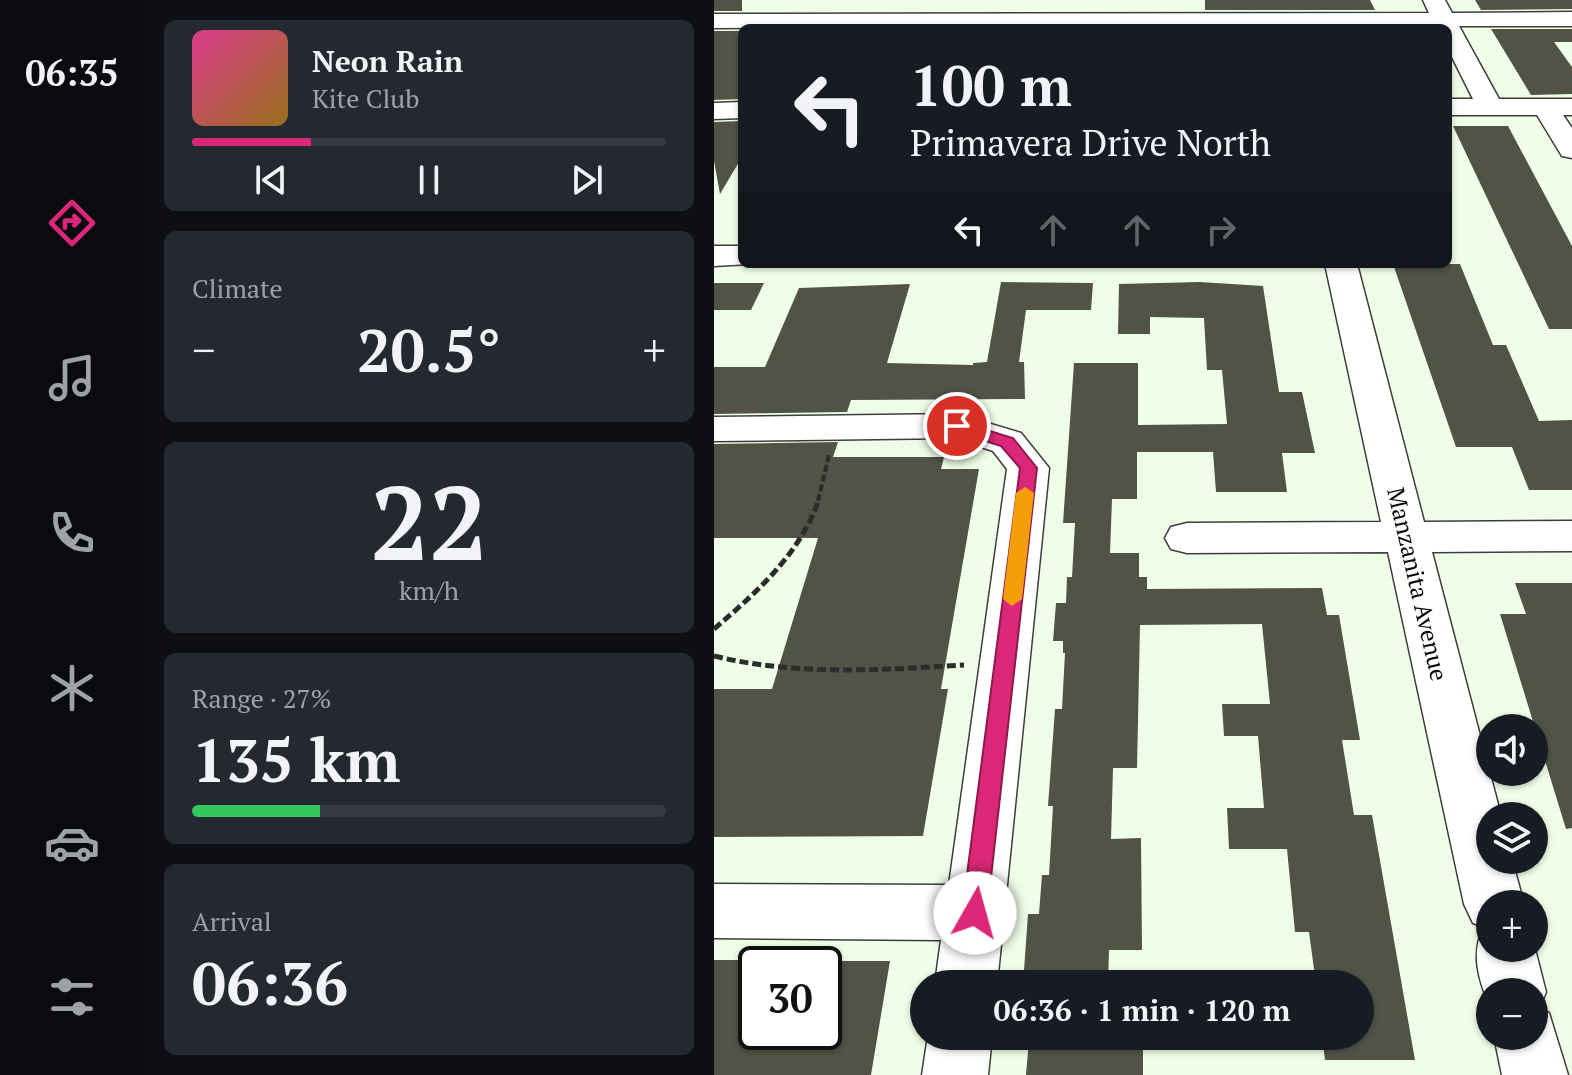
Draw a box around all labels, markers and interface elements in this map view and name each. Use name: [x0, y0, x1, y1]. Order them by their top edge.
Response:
text: Neon Rain: [312, 41, 463, 81]
text: 100 m: [910, 48, 1072, 122]
text: 06:35: [25, 49, 119, 96]
icon: left: [778, 56, 882, 160]
text: Kite Club: [312, 81, 419, 115]
text: Primavera Drive North: [910, 119, 1271, 166]
icon: previous: [249, 158, 293, 202]
icon: pause: [407, 158, 451, 202]
icon: next: [565, 158, 609, 202]
icon: directions: [44, 195, 100, 251]
icon: left: [947, 208, 991, 252]
icon: ahead: [1031, 208, 1075, 252]
icon: ahead: [1115, 208, 1159, 252]
icon: right: [1199, 208, 1243, 252]
text: Climate: [192, 271, 283, 305]
text: 20.5°: [357, 310, 501, 389]
text: −: [192, 320, 215, 379]
text: +: [643, 320, 666, 379]
icon: music: [44, 350, 100, 406]
pin: [923, 392, 991, 460]
icon: arrive: [935, 404, 979, 448]
text: 22: [370, 452, 488, 590]
street label: Manzanita Avenue: [1380, 484, 1456, 684]
icon: phone: [44, 505, 100, 561]
text: km/h: [399, 573, 459, 607]
icon: climate: [44, 660, 100, 716]
text: Range · 27%: [192, 681, 331, 715]
map controls: [1476, 714, 1548, 1050]
button: sound: [1476, 714, 1548, 786]
text: 135 km: [192, 720, 400, 799]
button: layers: [1476, 802, 1548, 874]
icon: car: [44, 815, 100, 871]
position arrow: [933, 871, 1017, 955]
button: +: [1476, 890, 1548, 962]
text: Arrival: [192, 904, 272, 938]
text: 06:36: [192, 943, 348, 1022]
speed limit sign: 30: [738, 946, 842, 1050]
icon: filters: [44, 969, 100, 1025]
button: −: [1476, 978, 1548, 1050]
text: 06:36 · 1 min · 120 m: [994, 990, 1290, 1030]

